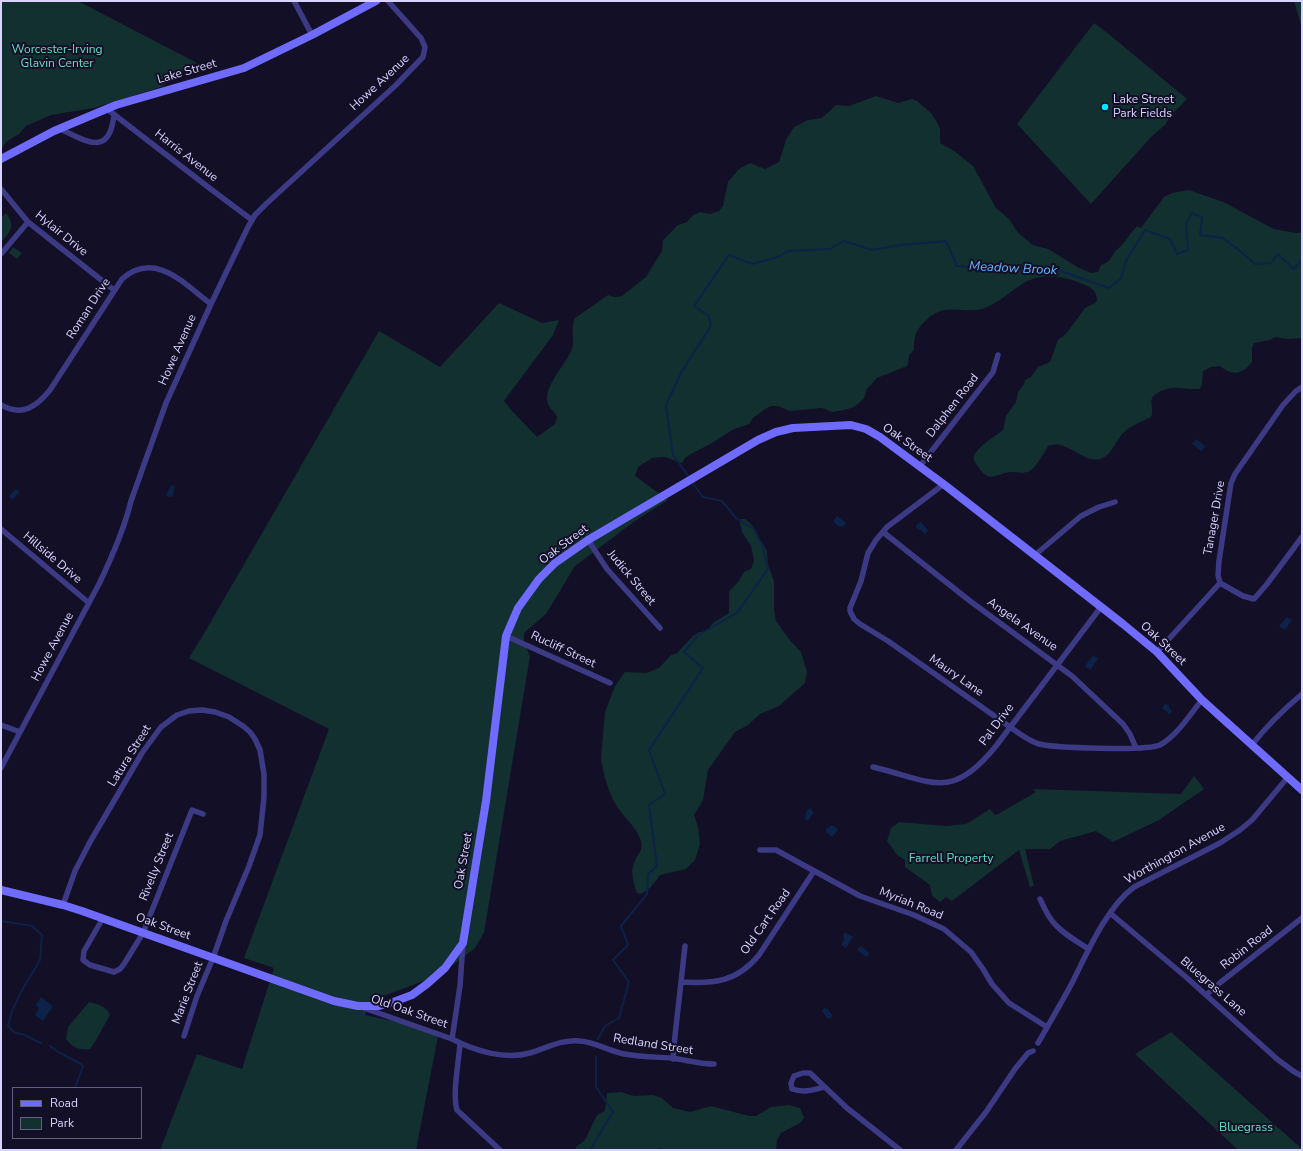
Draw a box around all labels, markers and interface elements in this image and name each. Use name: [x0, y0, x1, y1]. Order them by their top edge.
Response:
park label: Worcester-Irving Glavin Center: [11, 43, 103, 71]
street label: Howe Avenue: [347, 52, 413, 114]
street label: Lake Street: [156, 57, 218, 87]
place label: Lake Street Park Fields: [1113, 93, 1174, 121]
marker: Lake Street Park Fields: [1100, 102, 1110, 112]
street label: Harris Avenue: [151, 127, 221, 185]
street label: Hylair Drive: [32, 208, 90, 260]
water label: Meadow Brook: [969, 259, 1057, 279]
street label: Roman Drive: [64, 276, 114, 342]
street label: Howe Avenue: [156, 312, 200, 388]
street label: Dalphen Road: [924, 371, 982, 441]
street label: Oak Street: [879, 421, 935, 465]
street label: Tanager Drive: [1201, 480, 1229, 556]
street label: Oak Street: [537, 522, 591, 568]
street label: Hillside Drive: [20, 529, 84, 587]
street label: Judick Street: [604, 547, 658, 609]
street label: Angela Avenue: [984, 595, 1060, 655]
street label: Howe Avenue: [29, 610, 77, 684]
street label: Oak Street: [1137, 619, 1189, 669]
street label: Rucliff Street: [528, 629, 598, 671]
street label: Maury Lane: [926, 652, 986, 700]
street label: Pal Drive: [977, 701, 1017, 749]
street label: Latura Street: [105, 722, 155, 790]
street label: Worthington Avenue: [1122, 820, 1228, 888]
street label: Rivelly Street: [137, 831, 177, 903]
street label: Oak Street: [452, 831, 476, 891]
park label: Farrell Property: [909, 852, 993, 866]
street label: Myriah Road: [877, 885, 945, 923]
street label: Old Cart Road: [738, 886, 794, 958]
street label: Oak Street: [134, 910, 192, 944]
street label: Robin Road: [1218, 923, 1276, 973]
street label: Bluegrass Lane: [1177, 954, 1249, 1020]
street label: Marie Street: [169, 960, 207, 1026]
street label: Old Oak Street: [369, 992, 449, 1032]
street label: Redland Street: [612, 1032, 694, 1058]
legend: [12, 1087, 142, 1139]
text: Road: [50, 1095, 78, 1111]
text: Park: [50, 1115, 74, 1131]
park label: Bluegrass: [1219, 1121, 1273, 1135]

